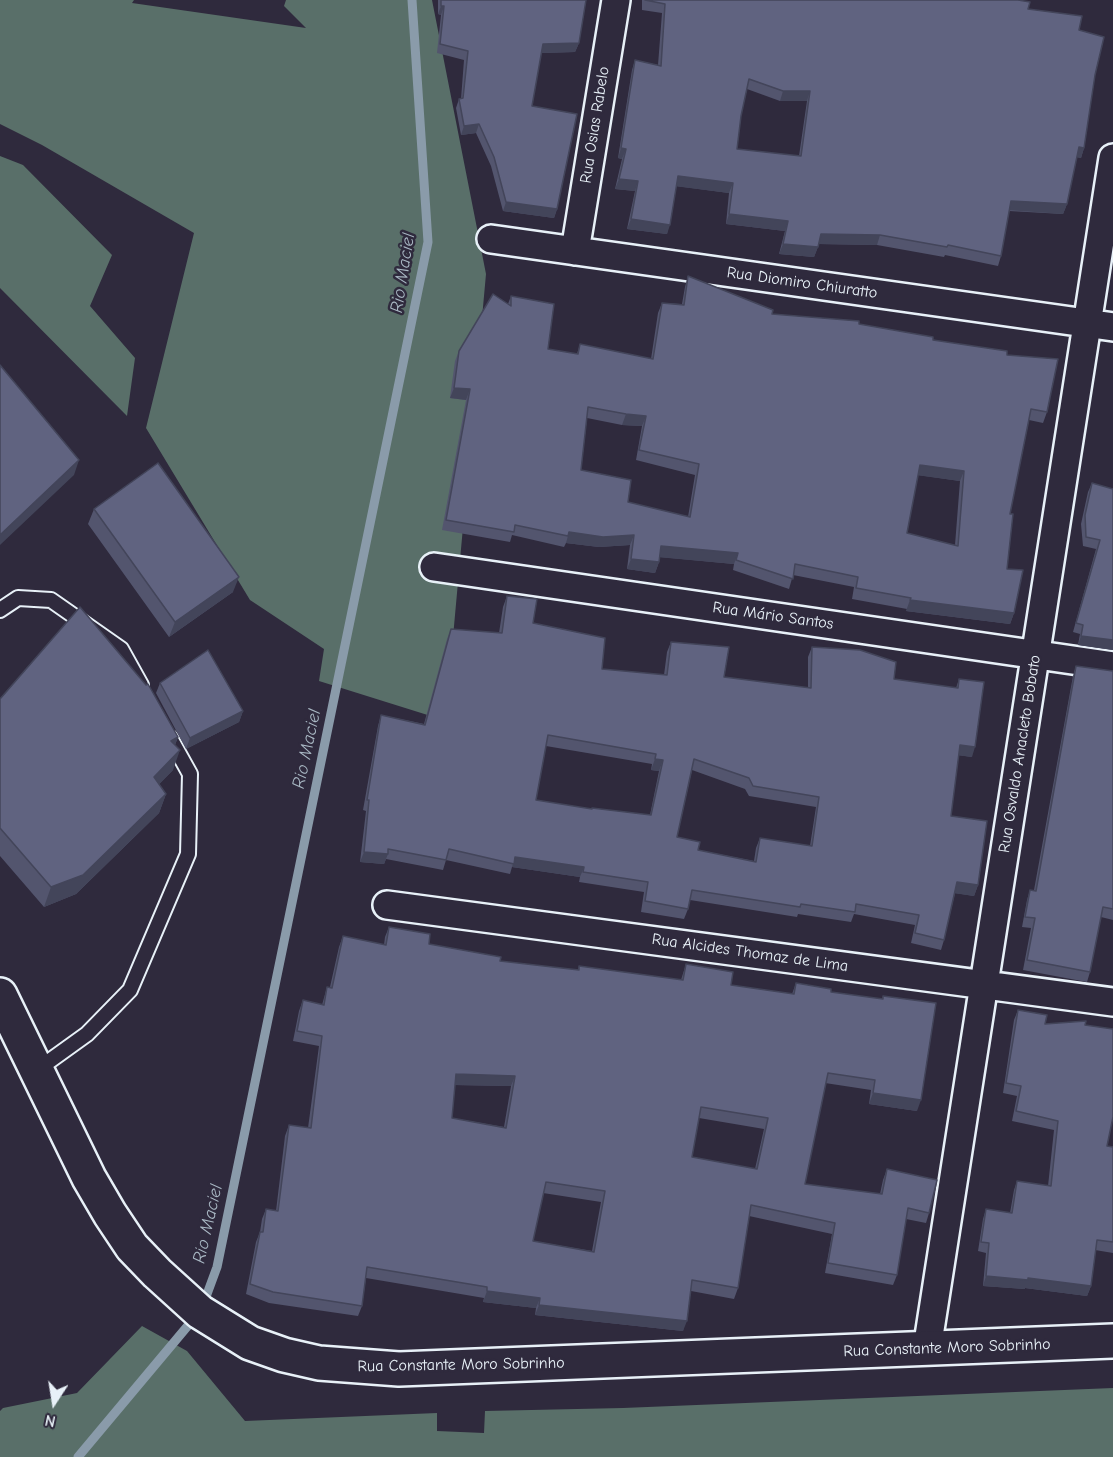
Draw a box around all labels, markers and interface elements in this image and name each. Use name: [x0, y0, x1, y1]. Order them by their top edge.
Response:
street label: Rua Osias Rabelo: [576, 65, 614, 185]
water label: Rio Maciel: [386, 232, 420, 314]
street label: Rua Diomiro Chiuratto: [725, 263, 879, 303]
street label: Rua Mário Santos: [711, 598, 835, 634]
street label: Rua Osvaldo Anacleto Bobato: [995, 654, 1045, 854]
water label: Rio Maciel: [288, 707, 326, 791]
street label: Rua Alcides Thomaz de Lima: [651, 930, 849, 976]
water label: Rio Maciel: [188, 1182, 228, 1266]
street label: Rua Constante Moro Sobrinho: [843, 1335, 1051, 1361]
street label: Rua Constante Moro Sobrinho: [357, 1354, 565, 1376]
north arrow: [24, 1373, 84, 1433]
text: N: [43, 1411, 57, 1430]

